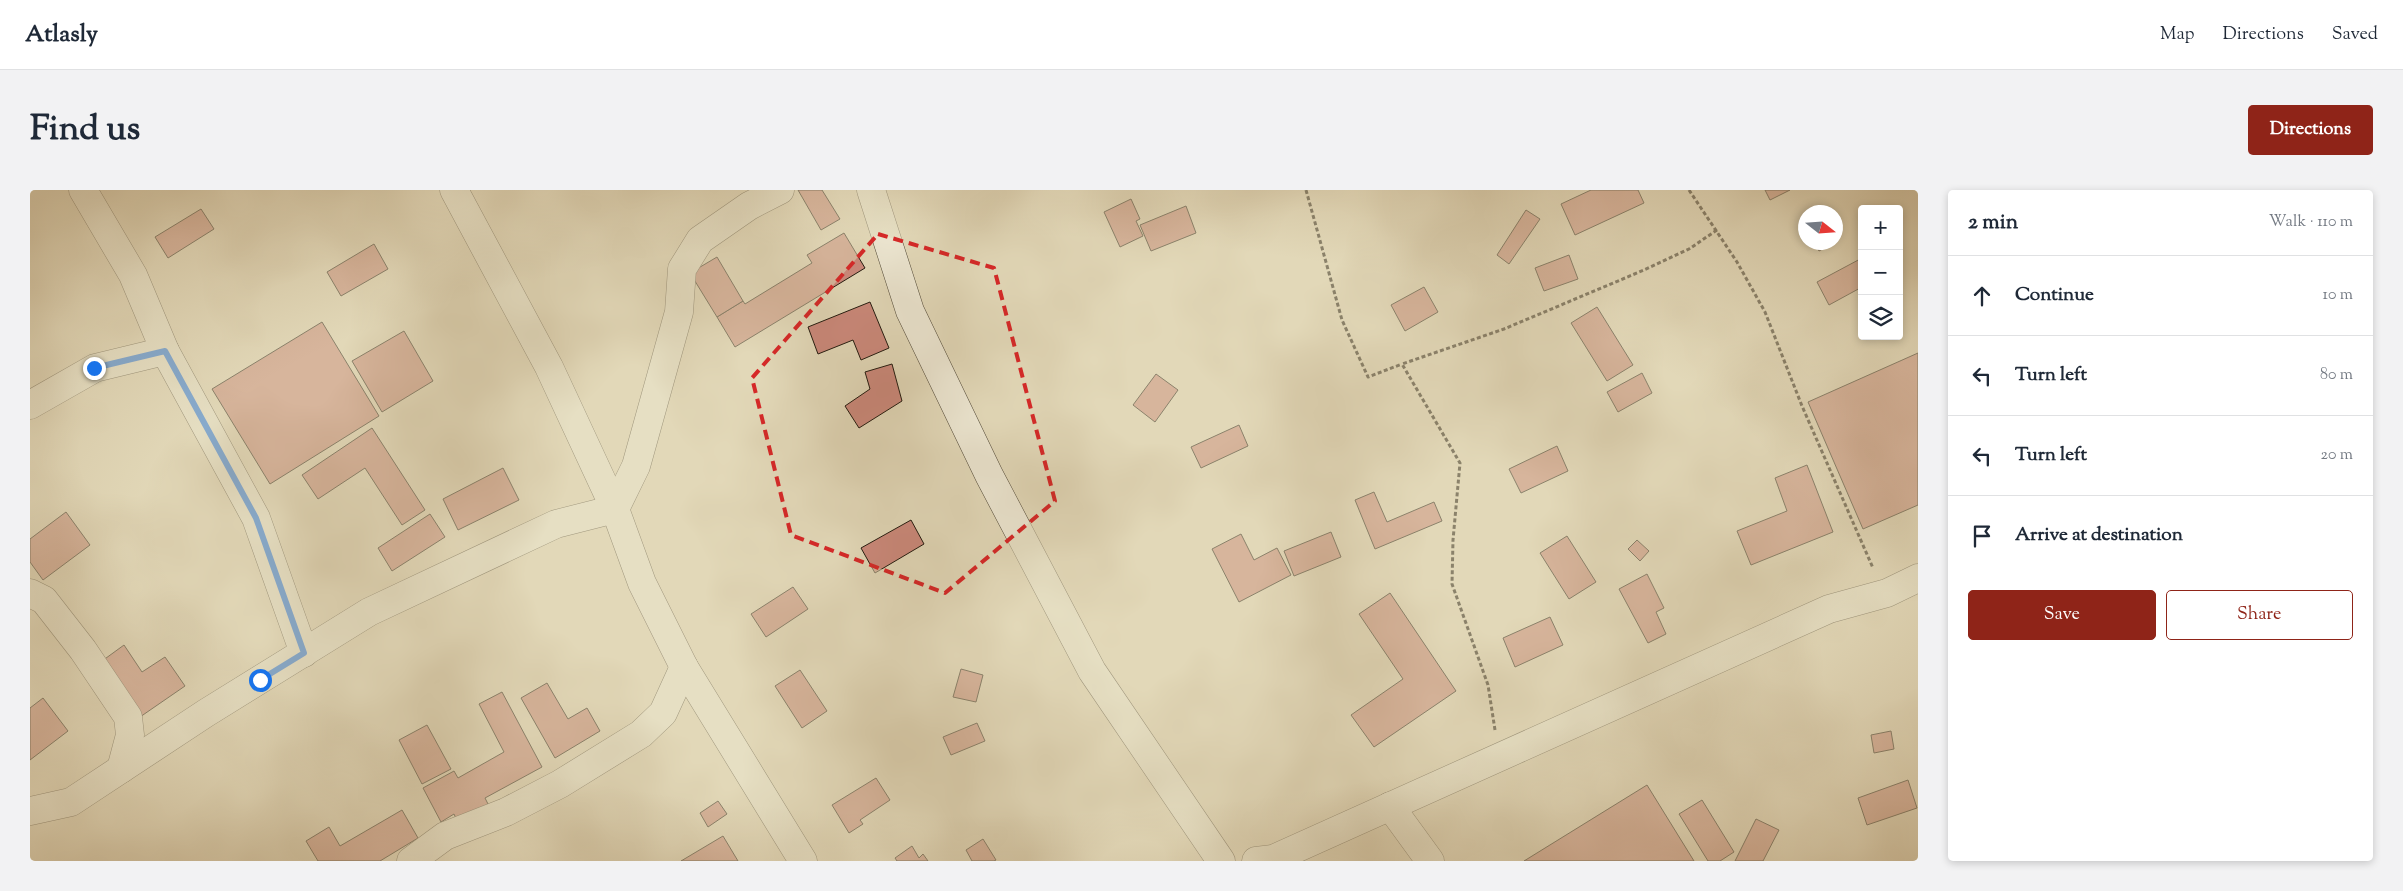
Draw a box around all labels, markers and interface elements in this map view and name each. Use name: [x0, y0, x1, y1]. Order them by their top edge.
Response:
text: Atlasly: [25, 18, 98, 52]
text: Map: [2160, 22, 2195, 48]
text: Directions: [2223, 22, 2304, 48]
text: Saved: [2332, 22, 2378, 48]
text: Find us: [30, 105, 140, 156]
button: Directions: [2248, 105, 2373, 155]
north arrow: [1798, 205, 1843, 250]
map controls: [1858, 205, 1903, 340]
button: +: [1858, 205, 1903, 250]
text: 2 min: [1968, 208, 2018, 238]
text: Walk · 110 m: [2269, 211, 2353, 234]
button: −: [1858, 250, 1903, 295]
icon: ahead: [1968, 282, 1996, 310]
text: Continue: [2015, 282, 2094, 309]
text: 10 m: [2323, 284, 2353, 307]
button: layers: [1858, 295, 1903, 340]
route end: [83, 357, 106, 380]
icon: left: [1968, 362, 1996, 390]
text: Turn left: [2015, 362, 2087, 389]
text: 80 m: [2320, 364, 2353, 387]
icon: left: [1968, 442, 1996, 470]
text: Turn left: [2015, 442, 2087, 469]
text: 20 m: [2320, 444, 2353, 467]
icon: arrive: [1968, 522, 1996, 550]
text: Arrive at destination: [2015, 522, 2183, 549]
button: Save: [1968, 590, 2156, 640]
button: Share: [2166, 590, 2353, 640]
route start: [249, 669, 272, 692]

